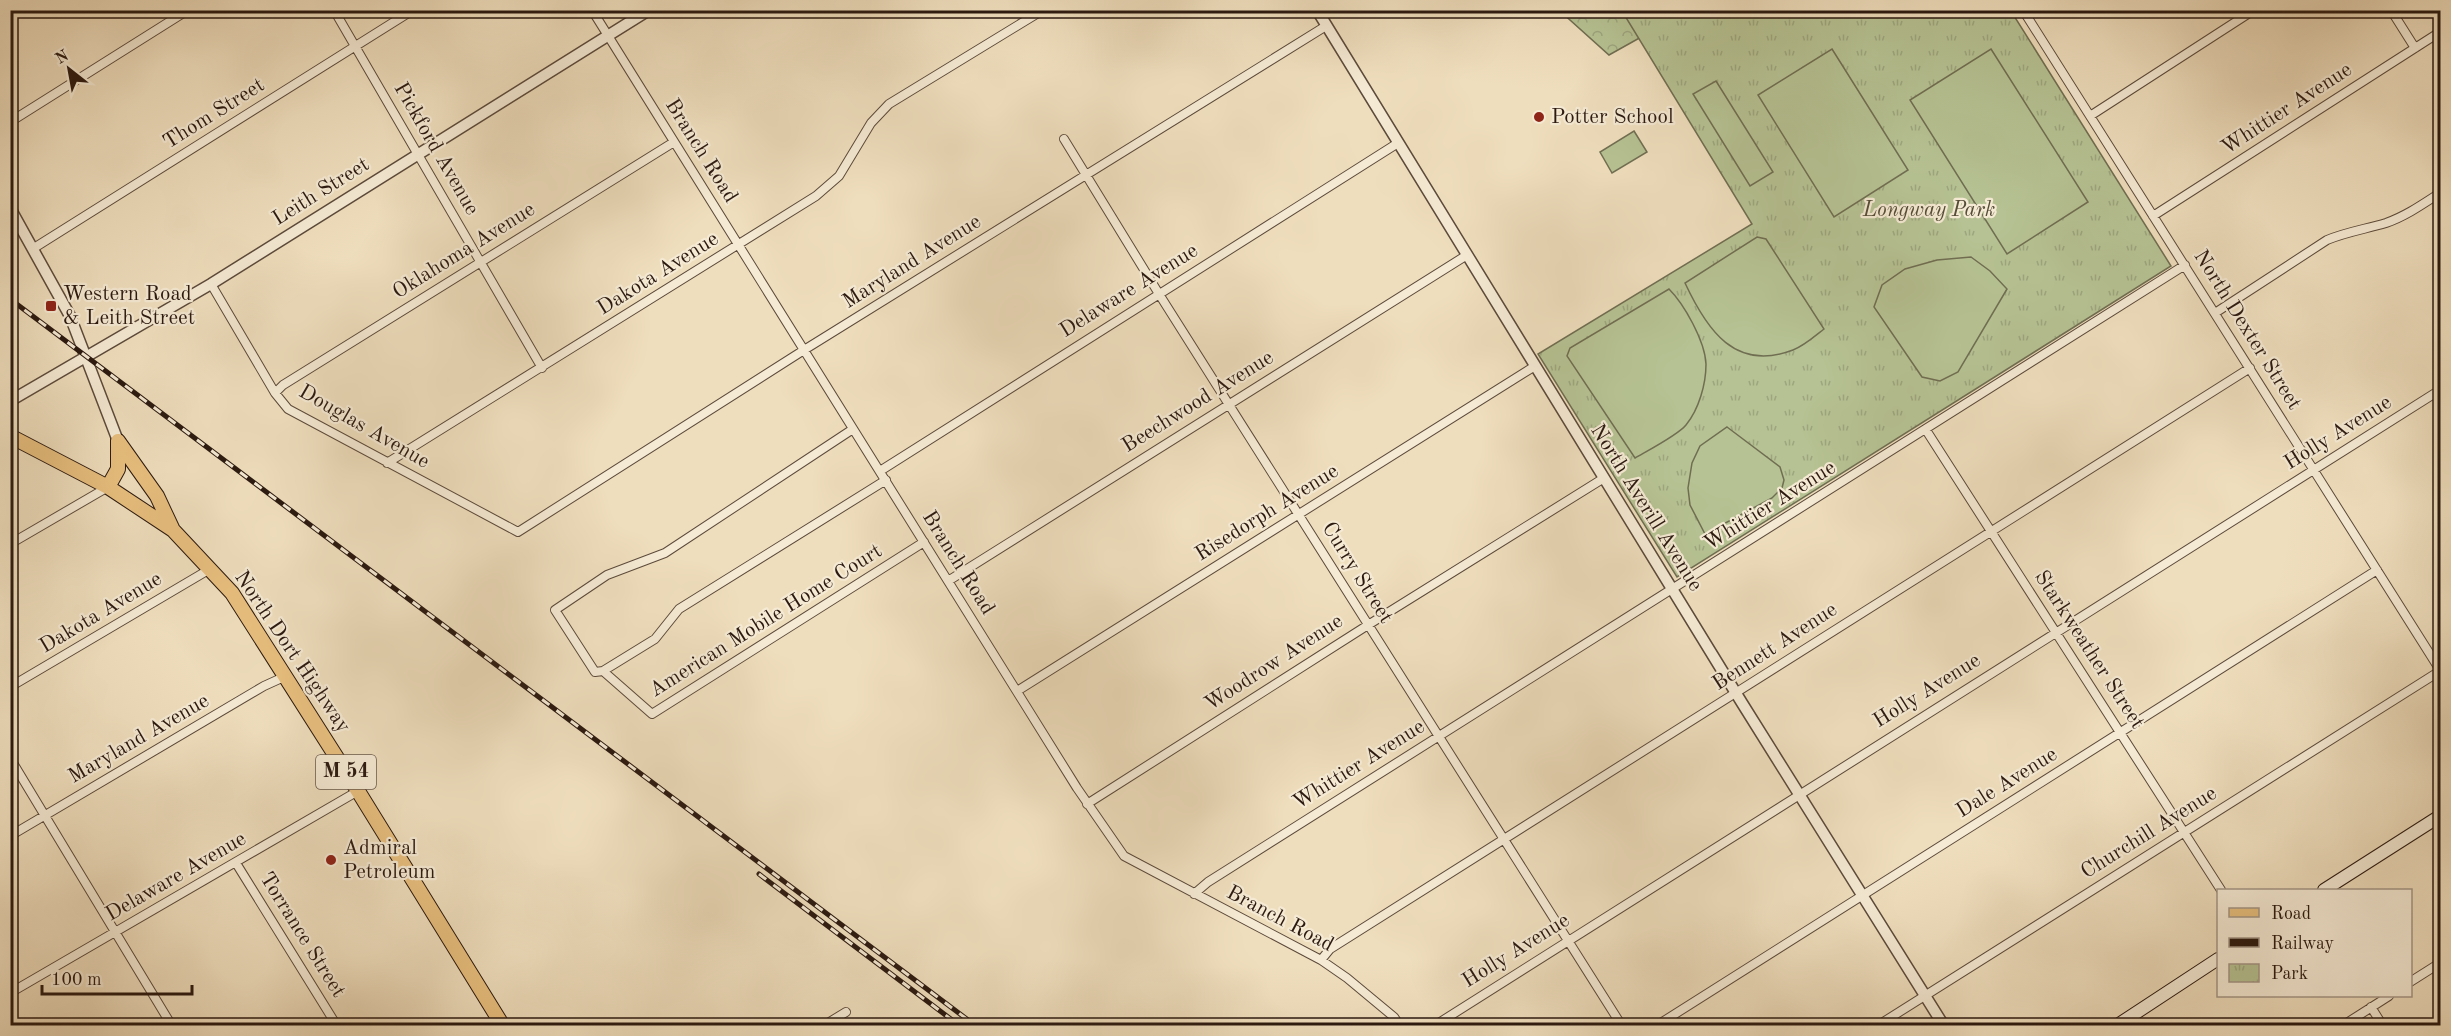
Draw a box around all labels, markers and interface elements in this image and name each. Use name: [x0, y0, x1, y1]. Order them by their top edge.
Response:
north arrow: [39, 39, 99, 99]
text: N: [53, 47, 72, 68]
street label: Whittier Avenue: [2218, 59, 2356, 159]
street label: Thom Street: [160, 75, 268, 153]
street label: Pickford Avenue: [390, 79, 482, 219]
street label: Branch Road: [661, 95, 741, 207]
place label: Potter School: [1551, 107, 1674, 128]
marker: Potter School: [1532, 110, 1546, 124]
street label: Leith Street: [269, 154, 373, 230]
street label: Oklahoma Avenue: [389, 199, 539, 303]
park label: Longway Park: [1862, 200, 1995, 221]
street label: Maryland Avenue: [839, 211, 985, 313]
street label: Dakota Avenue: [594, 228, 722, 320]
street label: Delaware Avenue: [1056, 240, 1202, 342]
street label: North Dexter Street: [2189, 246, 2305, 414]
place label: Western Road & Leith Street: [63, 284, 195, 329]
marker: Western Road & Leith Street: [44, 299, 58, 313]
street label: Beechwood Avenue: [1119, 347, 1277, 457]
street label: Douglas Avenue: [295, 381, 433, 473]
street label: Holly Avenue: [2281, 392, 2395, 474]
street label: North Averill Avenue: [1586, 421, 1706, 595]
street label: Whittier Avenue: [1701, 457, 1839, 555]
street label: Risedorph Avenue: [1192, 461, 1342, 565]
street label: Branch Road: [918, 507, 998, 619]
street label: Curry Street: [1318, 519, 1396, 627]
street label: American Mobile Home Court: [646, 541, 886, 701]
street label: North Dort Highway: [230, 567, 354, 737]
street label: Starkweather Street: [2030, 567, 2148, 733]
street label: Dakota Avenue: [36, 568, 166, 658]
street label: Bennett Avenue: [1709, 599, 1841, 695]
street label: Woodrow Avenue: [1201, 611, 1347, 715]
street label: Holly Avenue: [1870, 650, 1984, 732]
street label: Maryland Avenue: [65, 690, 213, 788]
street label: Whittier Avenue: [1290, 716, 1428, 814]
street label: Dale Avenue: [1953, 744, 2061, 822]
road number: M 54: [316, 755, 376, 789]
street label: Churchill Avenue: [2078, 783, 2220, 883]
street label: Delaware Avenue: [102, 828, 250, 926]
place label: Admiral Petroleum: [343, 838, 435, 883]
marker: Admiral Petroleum: [324, 853, 338, 867]
street label: Torrance Street: [255, 869, 349, 1001]
street label: Branch Road: [1223, 882, 1337, 956]
legend: [2217, 889, 2412, 997]
text: Road: [2271, 905, 2311, 923]
street label: Holly Avenue: [1459, 910, 1573, 992]
text: Railway: [2271, 935, 2334, 953]
scale bar: [42, 958, 192, 996]
text: Park: [2271, 965, 2308, 983]
text: 100 m: [51, 971, 102, 989]

